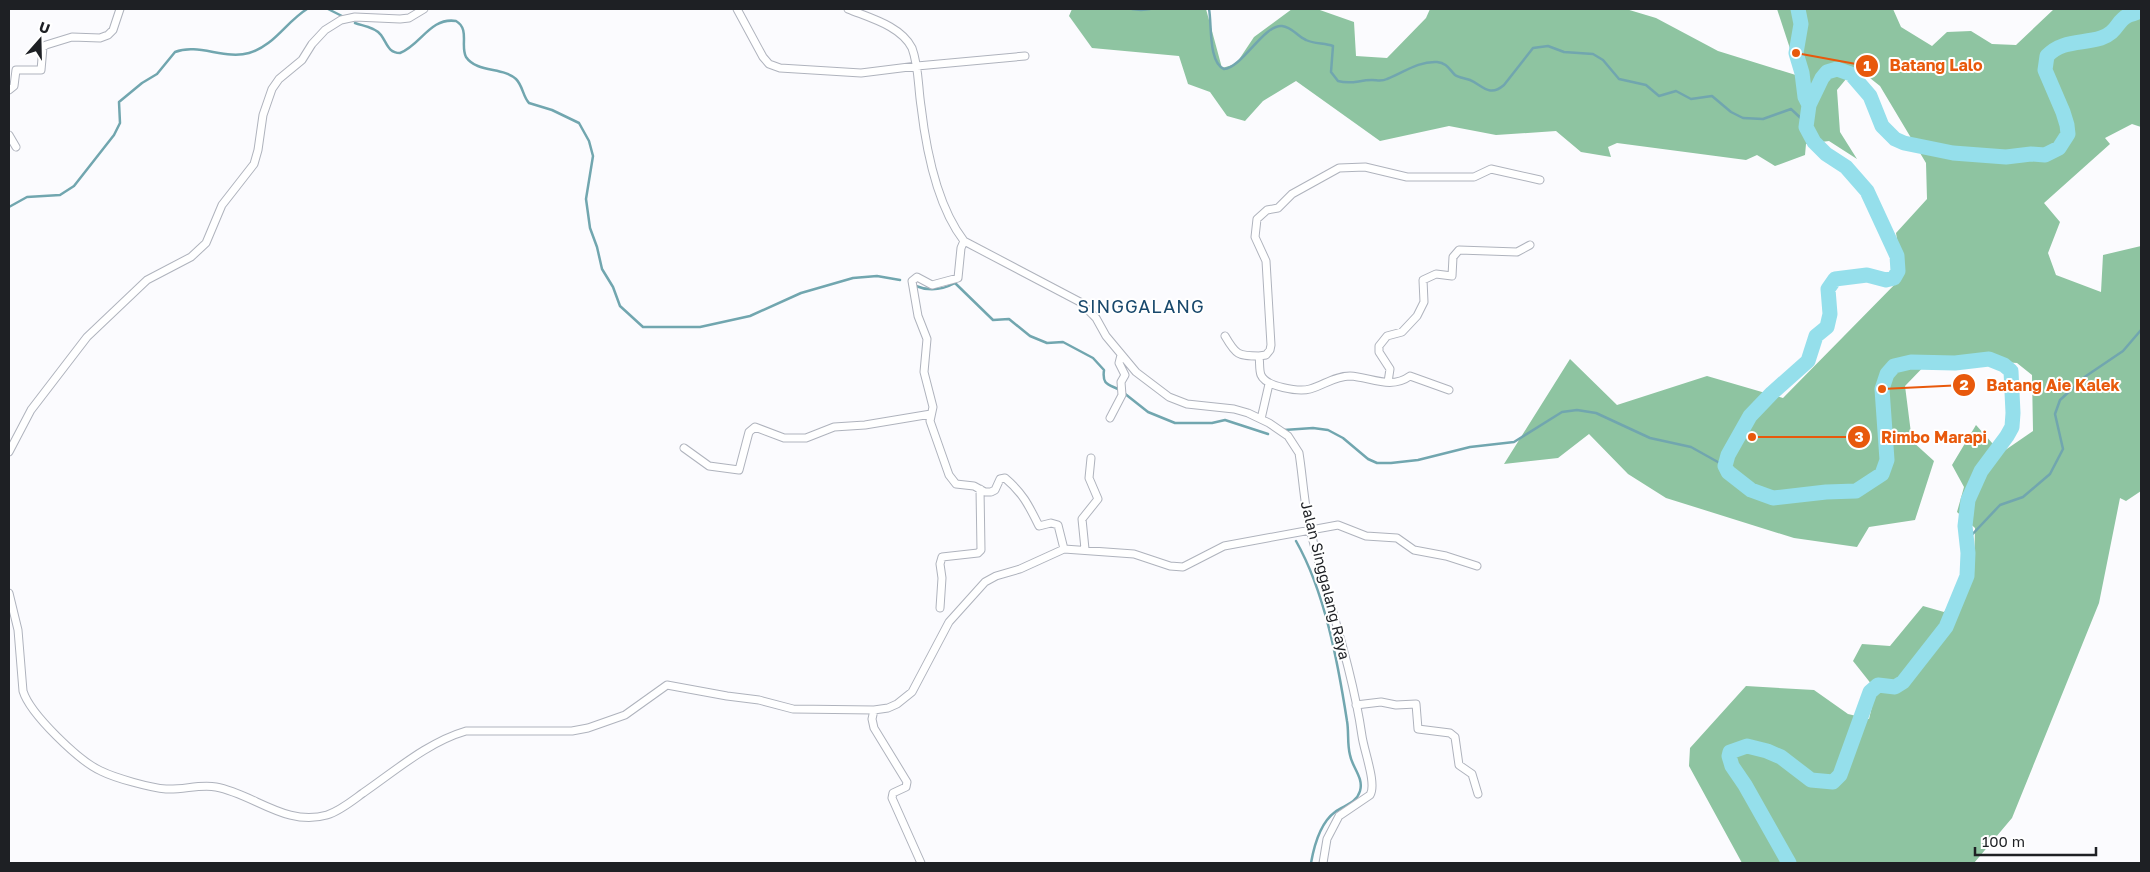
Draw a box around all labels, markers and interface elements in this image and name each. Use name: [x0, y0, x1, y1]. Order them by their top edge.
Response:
north arrow: [15, 15, 65, 65]
text: U: [37, 18, 52, 37]
callout: Batang Lalo: [1855, 50, 1993, 81]
text: Batang Lalo: [1889, 55, 1983, 75]
text: 1: [1863, 56, 1871, 74]
district label: SINGGALANG: [1077, 295, 1205, 317]
callout: Batang Aie Kalek: [1952, 369, 2130, 400]
text: 2: [1959, 375, 1969, 393]
text: Batang Aie Kalek: [1986, 375, 2121, 395]
callout: Rimbo Marapi: [1846, 422, 1997, 453]
text: 3: [1854, 427, 1864, 445]
text: Rimbo Marapi: [1881, 427, 1987, 447]
street label: Jalan Singgalang Raya: [1298, 499, 1354, 661]
scale bar: [1975, 824, 2096, 856]
text: 100 m: [1982, 832, 2025, 850]

